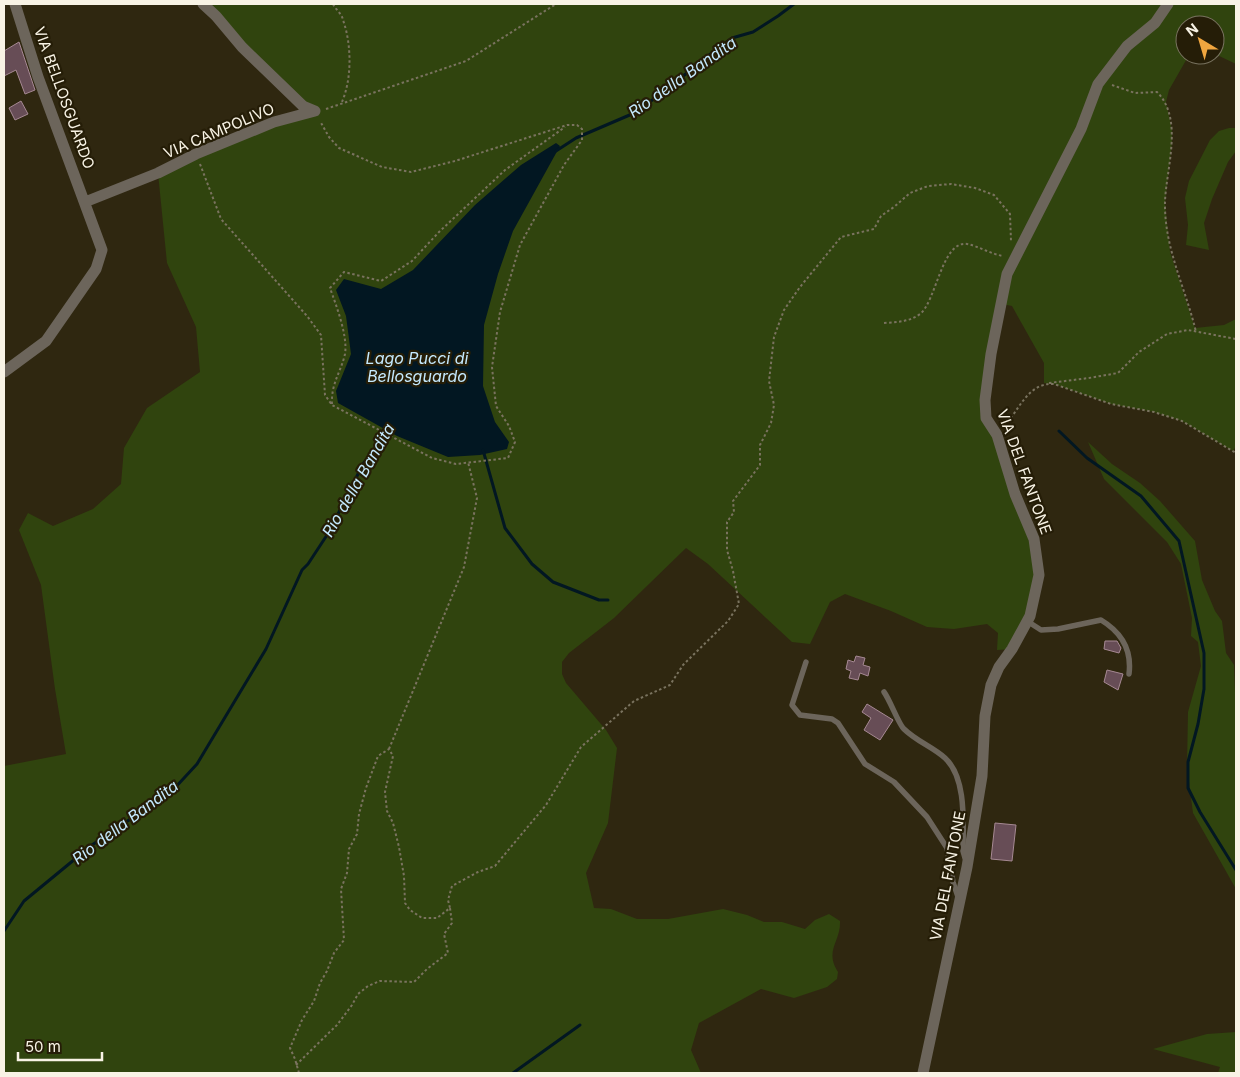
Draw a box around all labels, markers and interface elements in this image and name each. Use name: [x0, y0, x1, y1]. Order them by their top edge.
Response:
north arrow: [1175, 15, 1225, 65]
text: N: [1182, 19, 1201, 39]
street label: VIA BELLOSGUARDO: [30, 24, 99, 171]
water label: Rio della Bandita: [624, 32, 740, 122]
street label: VIA CAMPOLIVO: [161, 99, 277, 162]
water label: Lago Pucci di Bellosguardo: [366, 348, 470, 386]
street label: VIA DEL FANTONE: [993, 407, 1056, 537]
water label: Rio della Bandita: [317, 420, 399, 540]
water label: Rio della Bandita: [68, 775, 182, 868]
street label: VIA DEL FANTONE: [926, 809, 969, 942]
scale bar: [18, 1030, 101, 1062]
text: 50 m: [25, 1037, 61, 1056]

